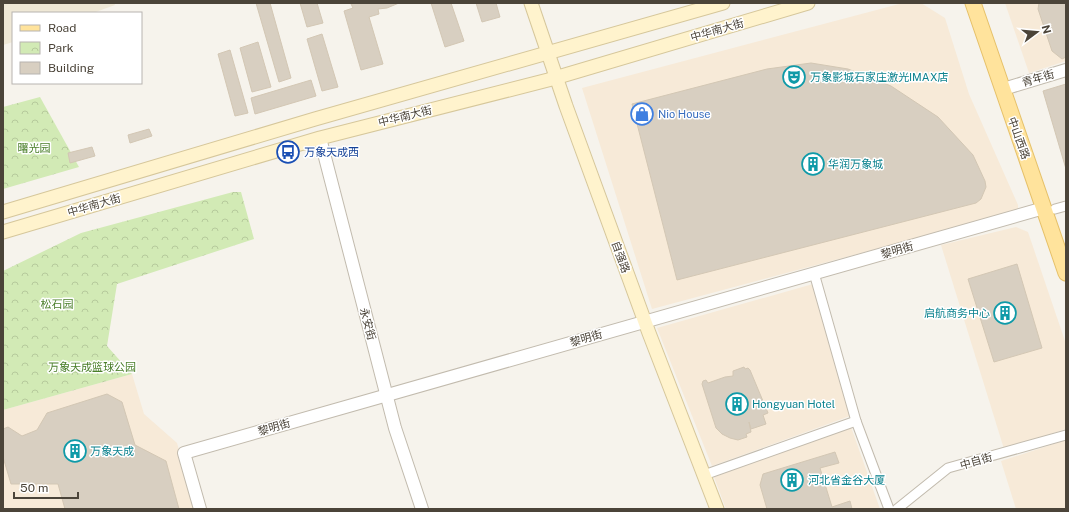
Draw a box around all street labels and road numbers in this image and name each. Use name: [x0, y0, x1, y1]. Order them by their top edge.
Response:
street label: 中华南大街: [689, 17, 745, 43]
street label: 青年街: [1020, 68, 1056, 88]
street label: 中华南大街: [377, 104, 433, 128]
street label: 中山西路: [1006, 115, 1032, 161]
street label: 中华南大街: [66, 192, 122, 218]
street label: 自强路: [610, 239, 632, 275]
street label: 黎明街: [879, 240, 915, 260]
street label: 永安街: [358, 307, 378, 341]
street label: 黎明街: [568, 328, 604, 348]
street label: 黎明街: [256, 417, 292, 437]
street label: 中自街: [958, 451, 994, 471]

